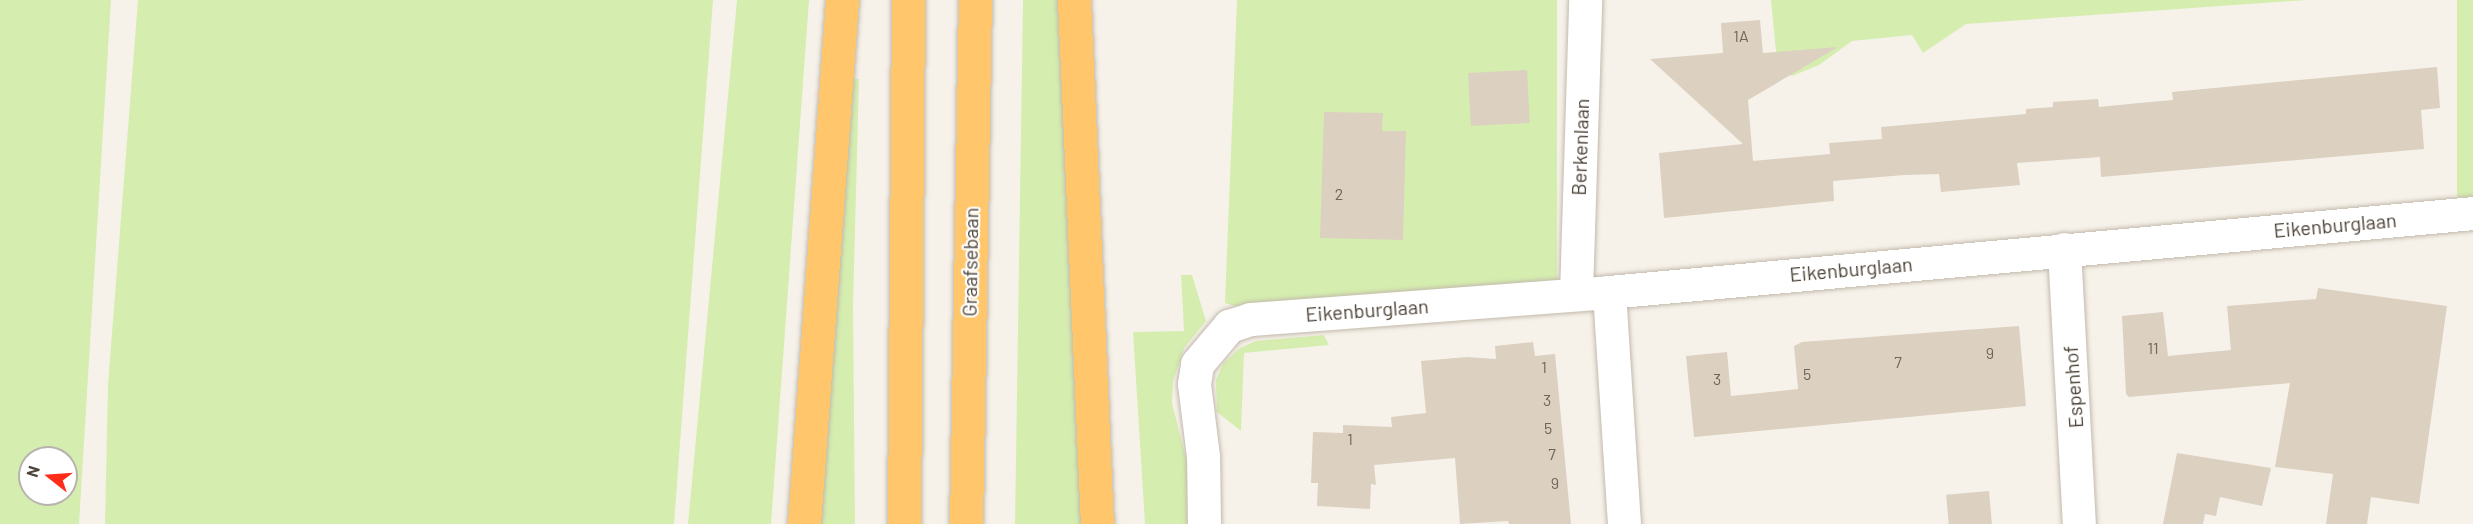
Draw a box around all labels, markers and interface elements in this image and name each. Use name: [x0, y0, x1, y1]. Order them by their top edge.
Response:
house number: 1A: [1733, 26, 1749, 46]
street label: Berkenlaan: [1566, 98, 1594, 196]
house number: 2: [1335, 184, 1343, 204]
street label: Graafsebaan: [957, 207, 983, 317]
street label: Eikenburglaan: [2272, 208, 2398, 242]
street label: Eikenburglaan: [1788, 252, 1914, 286]
street label: Eikenburglaan: [1305, 294, 1429, 326]
house number: 11: [2147, 338, 2159, 358]
house number: 9: [1986, 343, 1994, 363]
street label: Espenhof: [2058, 345, 2088, 429]
house number: 7: [1894, 352, 1902, 372]
house number: 1: [1541, 357, 1547, 377]
house number: 5: [1803, 364, 1811, 384]
house number: 3: [1713, 369, 1721, 389]
house number: 3: [1543, 390, 1551, 410]
house number: 5: [1544, 418, 1552, 438]
house number: 1: [1347, 429, 1353, 449]
house number: 7: [1548, 444, 1556, 464]
north arrow: [18, 446, 78, 506]
text: N: [22, 463, 43, 479]
house number: 9: [1551, 473, 1559, 493]

